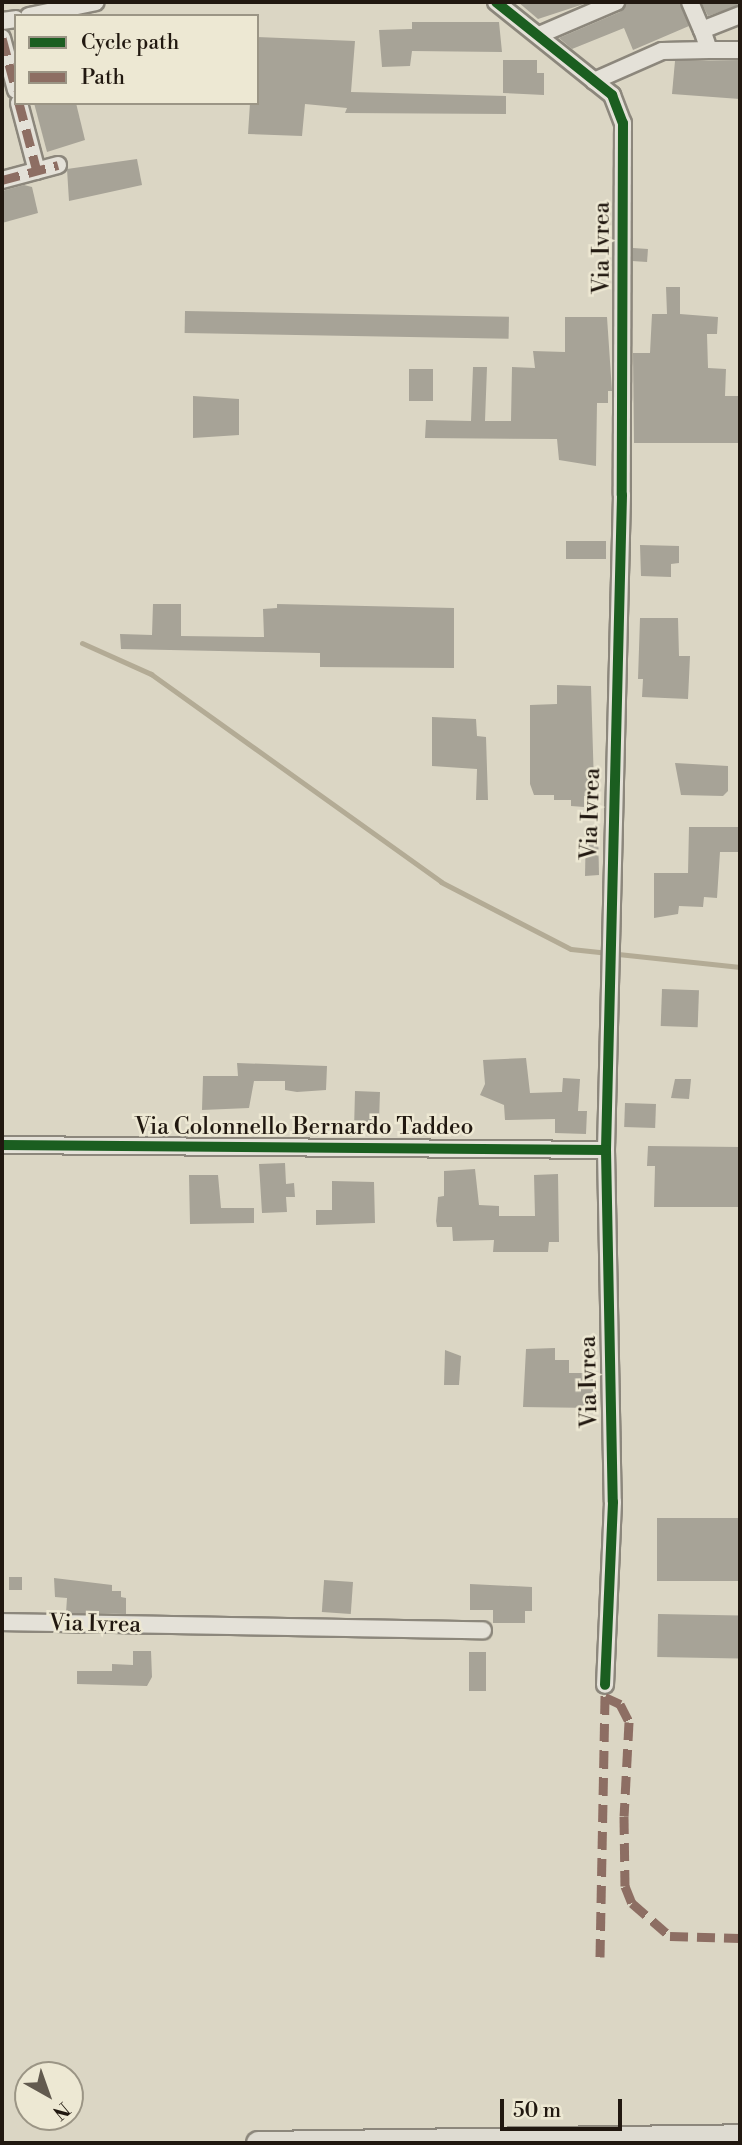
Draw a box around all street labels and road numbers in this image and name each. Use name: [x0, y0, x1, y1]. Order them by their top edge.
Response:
street label: Via Ivrea: [588, 202, 616, 294]
street label: Via Ivrea: [576, 767, 606, 861]
street label: Via Colonnello Bernardo Taddeo: [135, 1113, 473, 1141]
street label: Via Ivrea: [574, 1336, 604, 1428]
street label: Via Ivrea: [49, 1609, 141, 1639]

